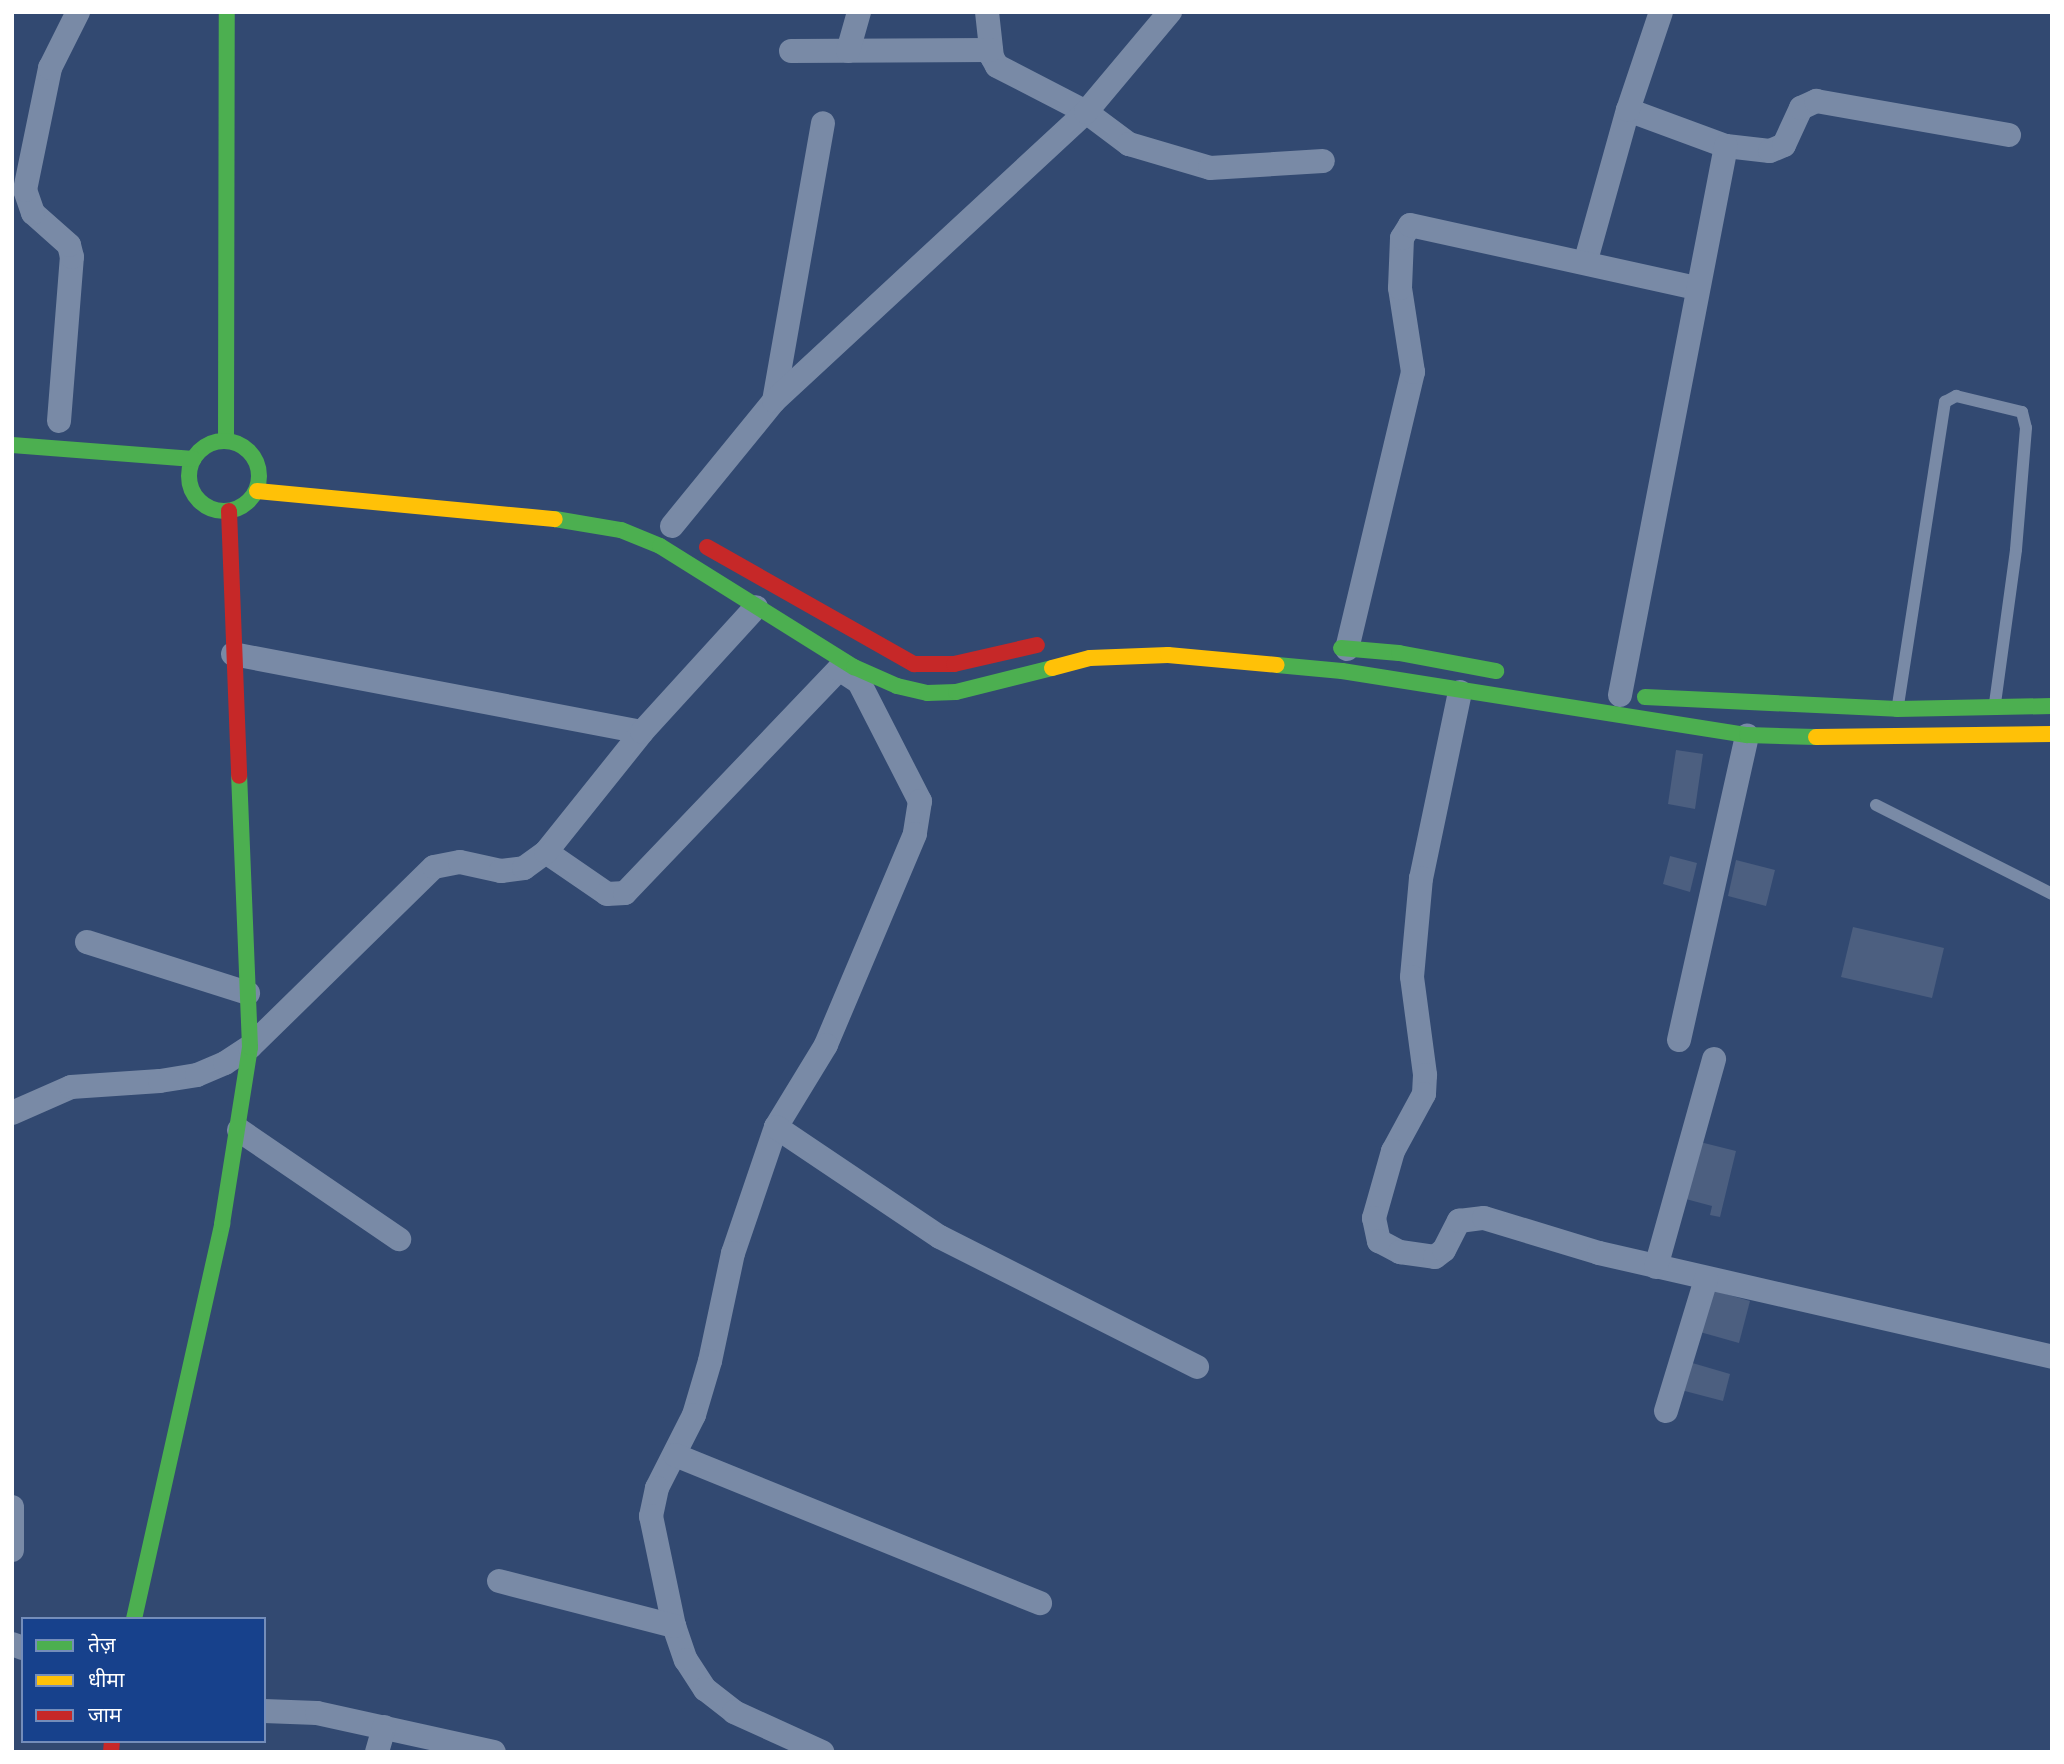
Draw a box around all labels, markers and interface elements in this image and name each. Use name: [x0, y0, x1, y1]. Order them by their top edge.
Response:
legend: [21, 1617, 266, 1743]
text: तेज़: [88, 1631, 116, 1657]
text: धीमा: [88, 1666, 124, 1692]
text: जाम: [88, 1701, 122, 1727]

